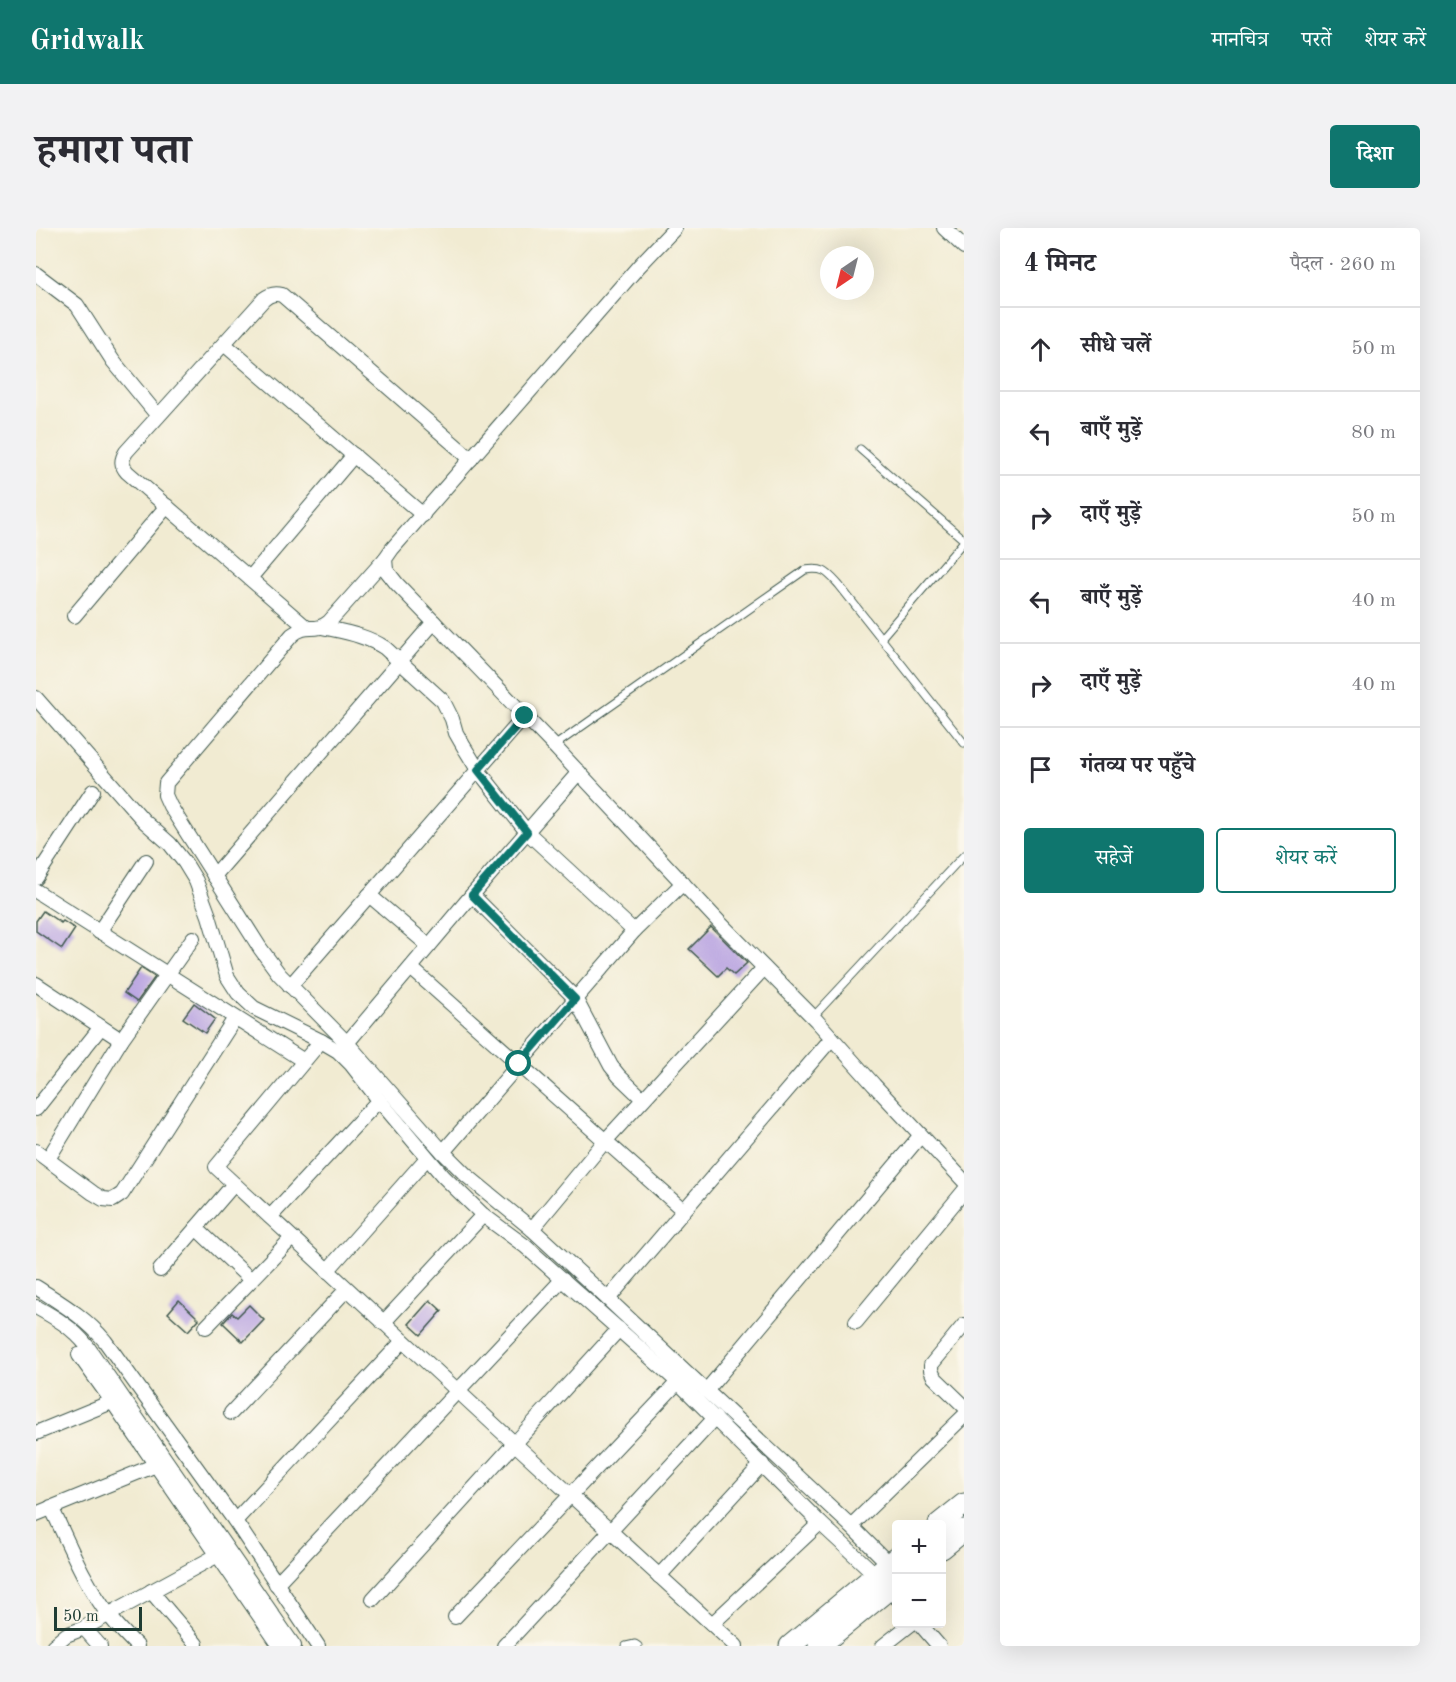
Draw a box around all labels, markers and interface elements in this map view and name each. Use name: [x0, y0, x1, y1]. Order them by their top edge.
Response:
text: Gridwalk: [30, 28, 145, 56]
text: मानचित्र: [1212, 30, 1268, 51]
text: परतें: [1301, 30, 1331, 51]
text: शेयर करें: [1364, 30, 1426, 51]
button: दिशा: [1330, 125, 1420, 188]
text: हमारा पता: [36, 131, 191, 173]
north arrow: [820, 246, 874, 300]
text: 4 मिनट: [1024, 251, 1096, 277]
text: पैदल · 260 m: [1290, 255, 1396, 275]
icon: ahead: [1024, 333, 1057, 366]
text: सीधे चलें: [1081, 335, 1151, 357]
text: 50 m: [1351, 339, 1396, 359]
icon: left: [1024, 417, 1057, 450]
text: बाएँ मुड़ें: [1081, 419, 1142, 441]
text: 80 m: [1351, 423, 1396, 443]
icon: right: [1024, 501, 1057, 534]
text: दाएँ मुड़ें: [1081, 503, 1141, 525]
text: 50 m: [1351, 507, 1396, 527]
icon: left: [1024, 585, 1057, 618]
text: बाएँ मुड़ें: [1081, 587, 1142, 609]
text: 40 m: [1351, 591, 1396, 611]
icon: right: [1024, 669, 1057, 702]
text: दाएँ मुड़ें: [1081, 671, 1141, 693]
text: 40 m: [1351, 675, 1396, 695]
route end: [511, 702, 537, 728]
icon: arrive: [1024, 753, 1057, 786]
text: गंतव्य पर पहुँचे: [1081, 755, 1195, 777]
button: सहेजें: [1024, 828, 1204, 893]
button: शेयर करें: [1216, 828, 1396, 893]
route start: [505, 1050, 531, 1076]
map controls: [892, 1520, 946, 1628]
button: +: [892, 1520, 946, 1574]
button: −: [892, 1574, 946, 1628]
scale bar: [54, 1604, 142, 1632]
text: 50 m: [63, 1609, 99, 1625]

